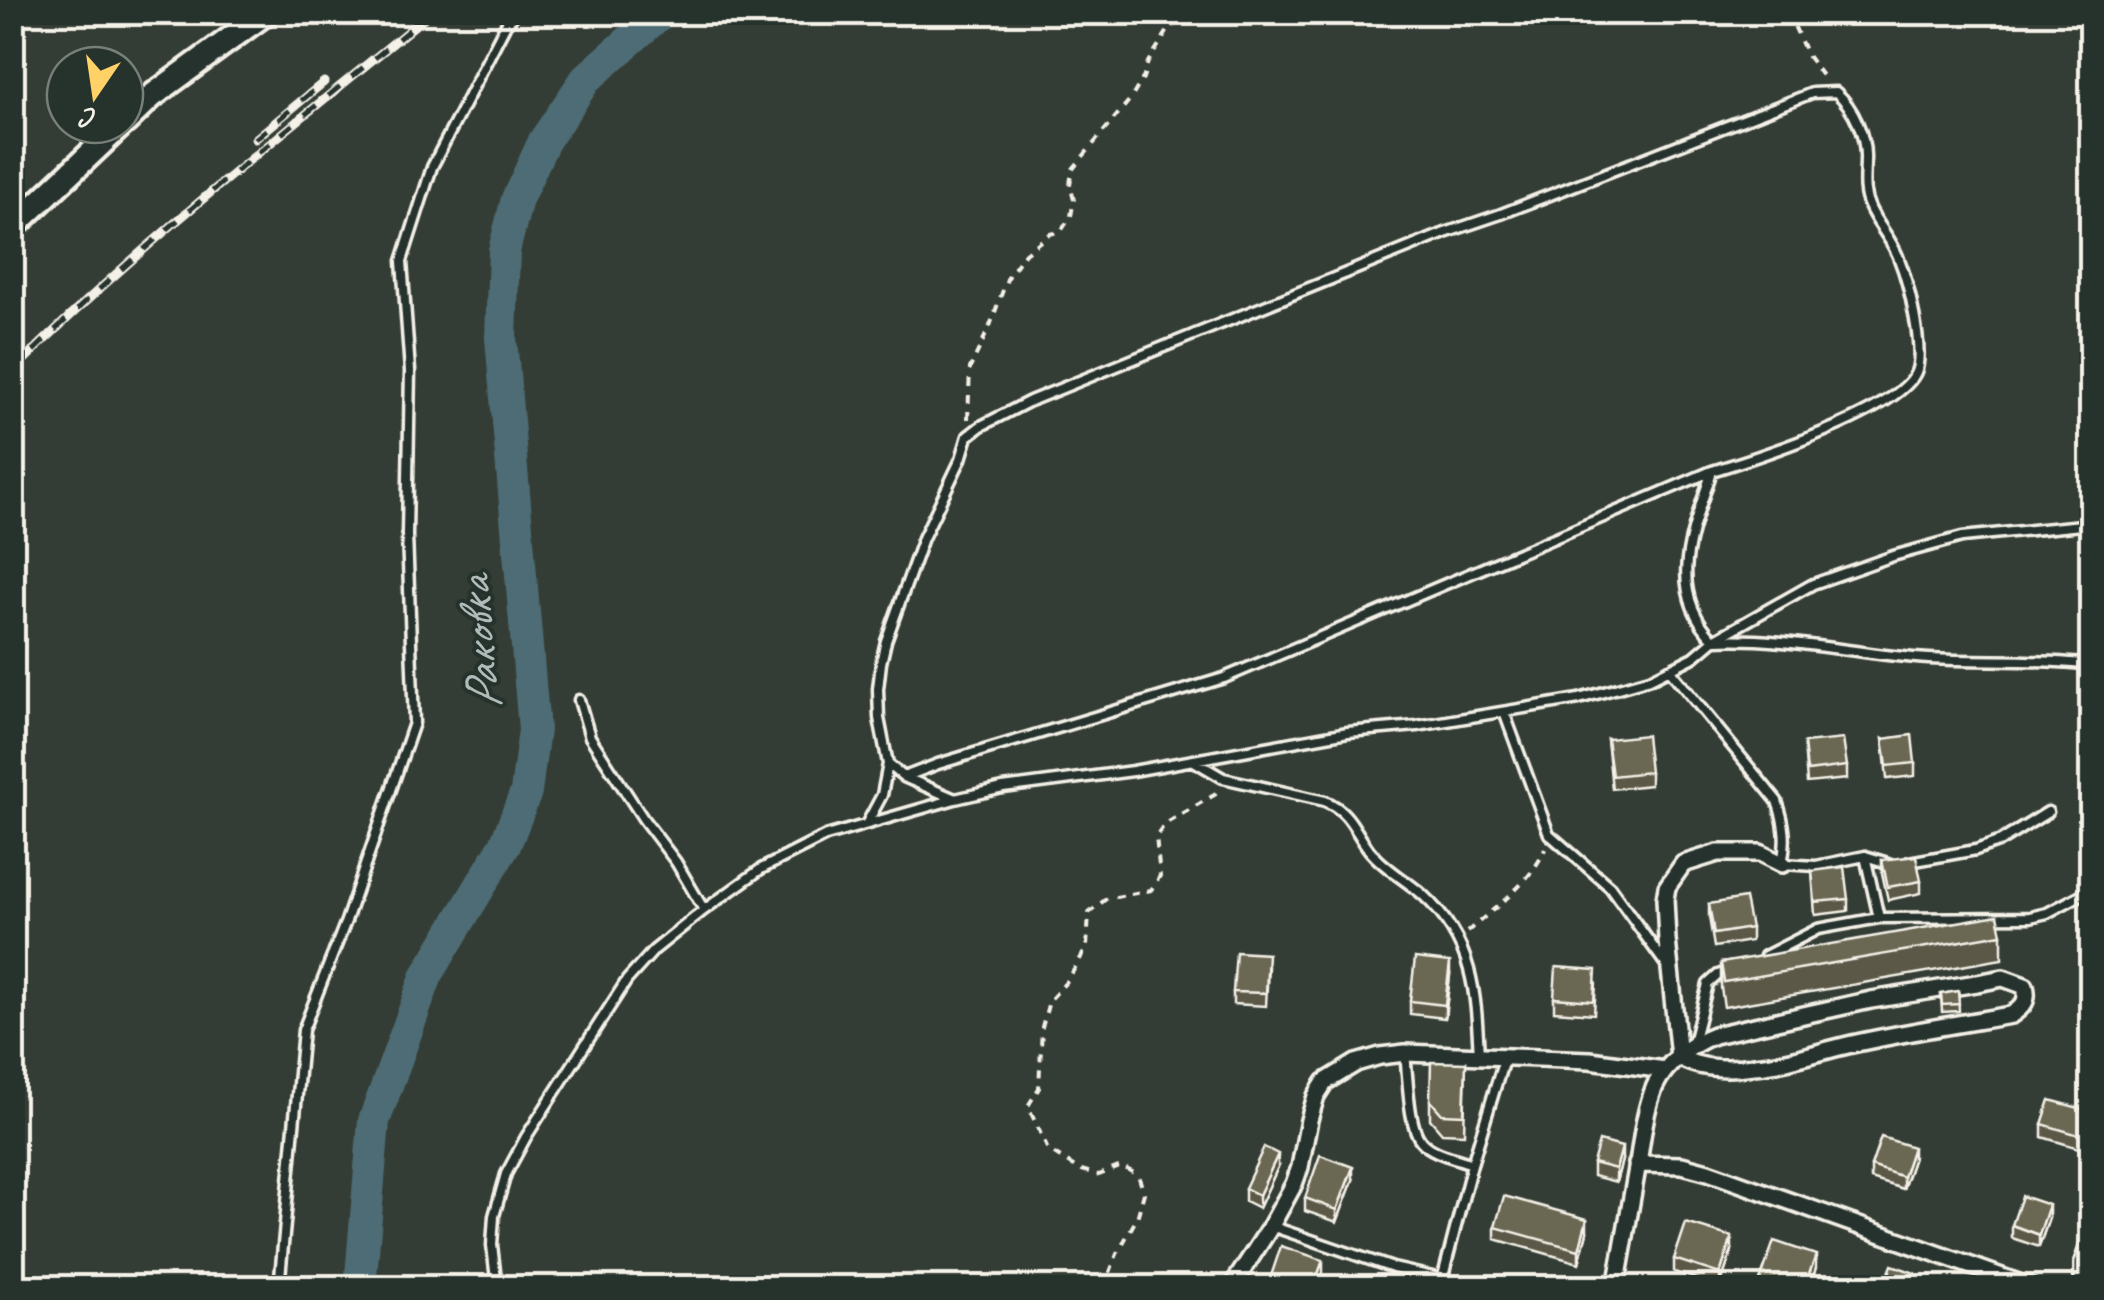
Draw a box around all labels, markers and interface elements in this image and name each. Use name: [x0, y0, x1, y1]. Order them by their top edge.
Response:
north arrow: [45, 45, 145, 145]
text: С: [76, 100, 100, 137]
water label: Раковка: [441, 570, 516, 712]

